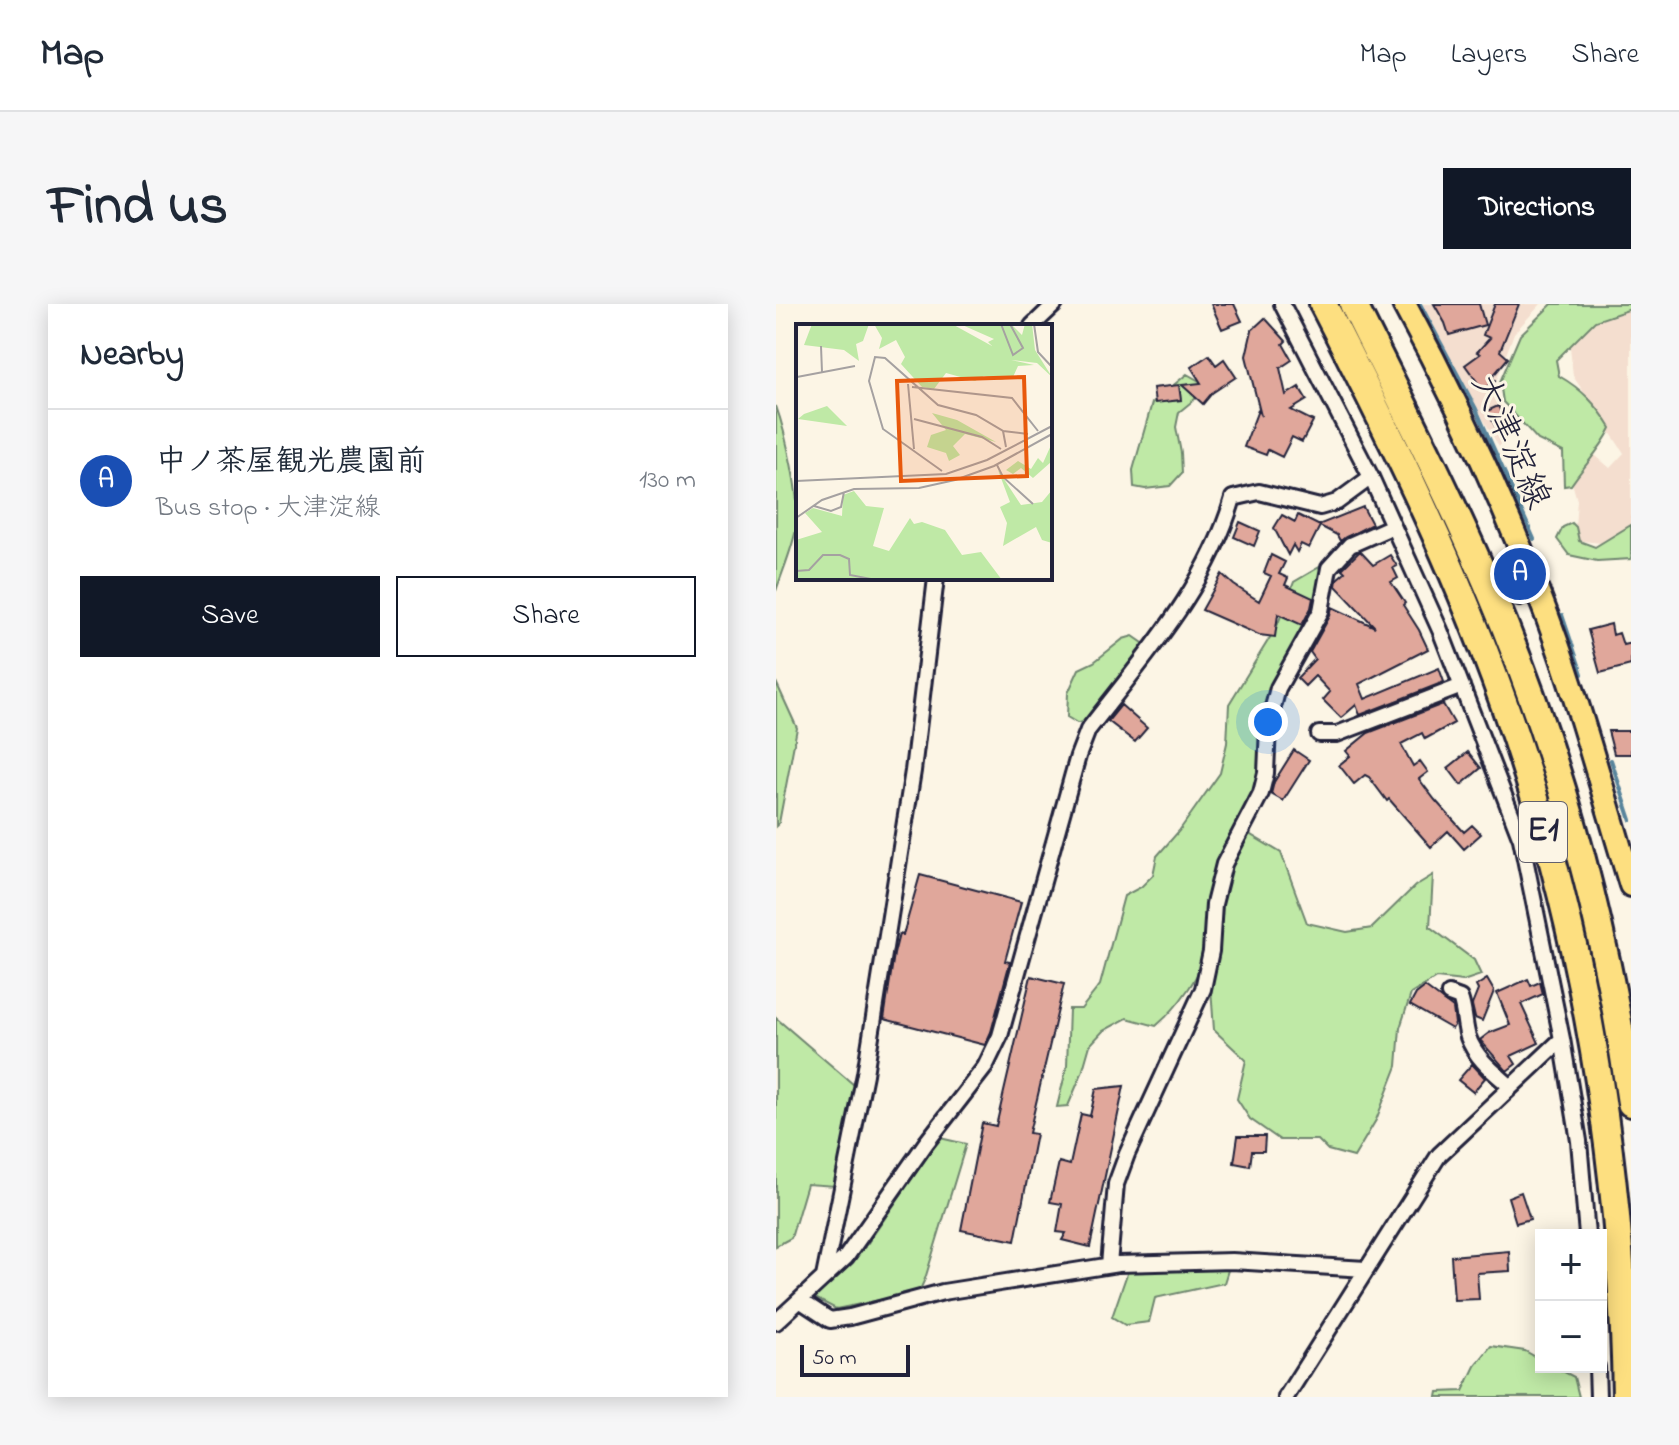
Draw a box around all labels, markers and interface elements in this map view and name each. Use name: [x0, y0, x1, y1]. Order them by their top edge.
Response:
text: Map: [40, 27, 104, 83]
text: Map: [1359, 35, 1407, 76]
text: Layers: [1451, 35, 1527, 76]
text: Share: [1571, 35, 1639, 76]
text: Find us: [48, 168, 228, 249]
button: Directions: [1443, 168, 1631, 249]
inset map: [796, 324, 1052, 580]
text: Nearby: [80, 331, 184, 381]
street label: 大津淀線: [1456, 365, 1562, 519]
text: 中ノ茶屋観光農園前: [156, 441, 426, 485]
text: A: [98, 462, 114, 500]
text: 130 m: [639, 462, 696, 500]
text: Bus stop · 大津淀線: [156, 490, 380, 528]
pin: A: [1494, 544, 1546, 604]
button: Save: [80, 576, 380, 657]
button: Share: [396, 576, 696, 657]
your location: [1248, 702, 1288, 742]
road number: E1: [1519, 802, 1567, 862]
map controls: [1535, 1229, 1607, 1373]
button: +: [1535, 1229, 1607, 1301]
button: −: [1535, 1301, 1607, 1373]
scale bar: [800, 1341, 910, 1377]
text: 50 m: [812, 1343, 857, 1375]

